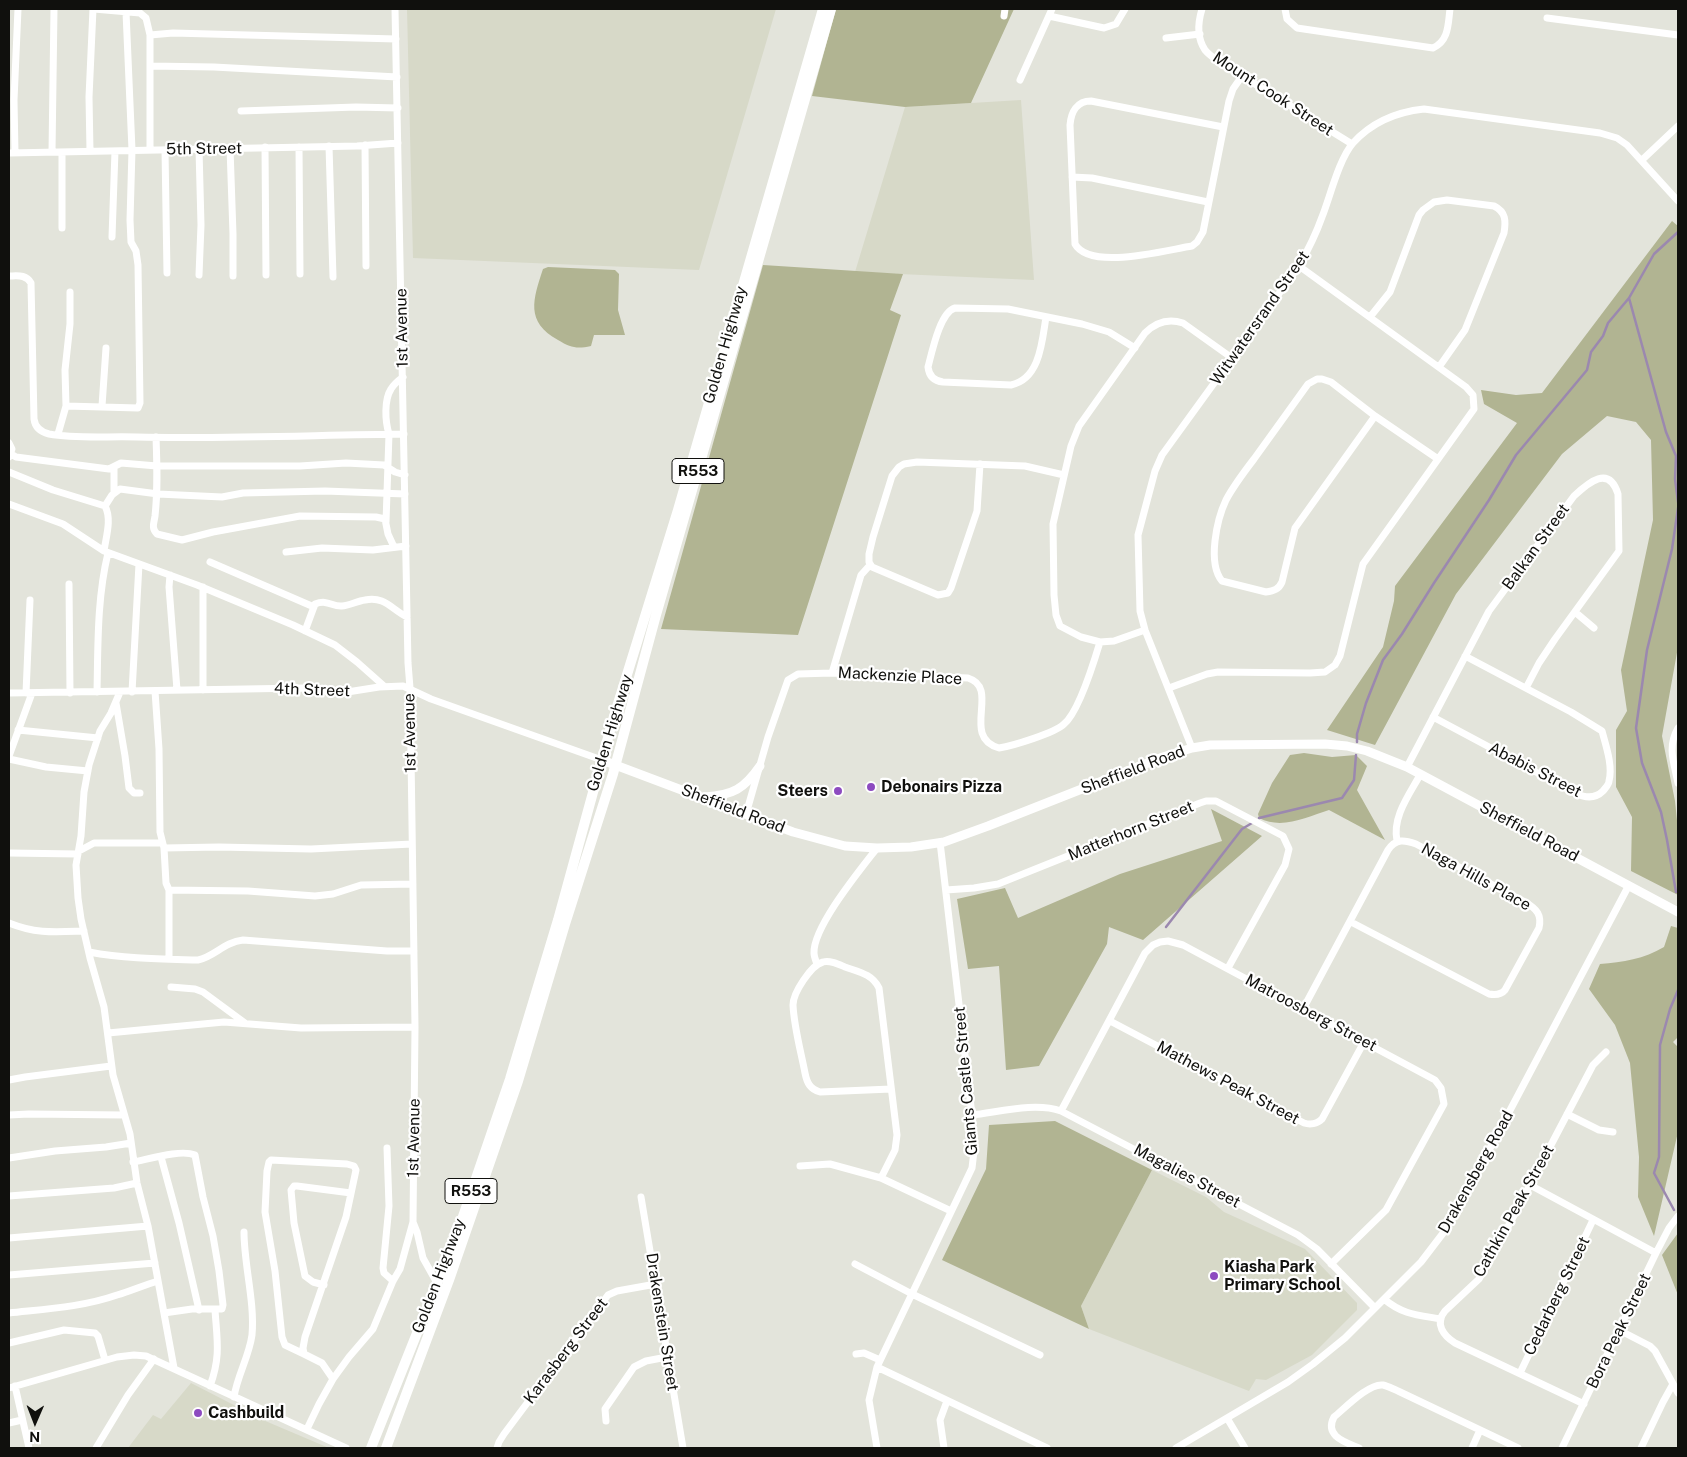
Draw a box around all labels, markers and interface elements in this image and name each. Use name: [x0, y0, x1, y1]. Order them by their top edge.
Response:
street label: Mount Cook Street: [1209, 48, 1337, 140]
street label: 5th Street: [166, 139, 242, 159]
street label: Witwatersrand Street: [1206, 247, 1314, 389]
street label: Golden Highway: [699, 284, 751, 406]
street label: 1st Avenue: [392, 288, 412, 368]
road number: R553: [672, 458, 724, 484]
street label: Balkan Street: [1498, 500, 1574, 594]
street label: Mackenzie Place: [837, 663, 963, 689]
street label: Golden Highway: [583, 672, 637, 794]
street label: 4th Street: [274, 679, 350, 701]
street label: 1st Avenue: [400, 693, 420, 773]
street label: Ababis Street: [1485, 738, 1585, 802]
street label: Sheffield Road: [1078, 741, 1188, 799]
place label: Debonairs Pizza: [881, 777, 1002, 797]
street label: Sheffield Road: [678, 780, 788, 838]
place label: Steers: [777, 781, 828, 801]
marker: Debonairs Pizza: [865, 781, 877, 793]
marker: Steers: [832, 785, 844, 797]
street label: Matterhorn Street: [1065, 797, 1197, 865]
street label: Sheffield Road: [1476, 798, 1582, 866]
street label: Naga Hills Place: [1418, 839, 1534, 915]
street label: Matroosberg Street: [1242, 970, 1380, 1056]
street label: Giants Castle Street: [950, 1006, 982, 1156]
street label: Mathews Peak Street: [1153, 1037, 1303, 1129]
street label: 1st Avenue: [404, 1098, 424, 1178]
street label: Drakensberg Road: [1434, 1107, 1518, 1237]
street label: Magalies Street: [1130, 1140, 1244, 1212]
street label: Cathkin Peak Street: [1470, 1141, 1558, 1281]
road number: R553: [445, 1178, 497, 1204]
street label: Golden Highway: [408, 1216, 470, 1336]
street label: Cedarberg Street: [1520, 1233, 1594, 1359]
street label: Drakenstein Street: [642, 1252, 682, 1392]
place label: Kiasha Park Primary School: [1224, 1257, 1341, 1295]
marker: Kiasha Park Primary School: [1208, 1270, 1220, 1282]
street label: Bora Peak Street: [1583, 1270, 1655, 1392]
street label: Karasberg Street: [520, 1294, 612, 1408]
north arrow: [10, 1397, 60, 1447]
place label: Cashbuild: [208, 1403, 284, 1423]
marker: Cashbuild: [192, 1407, 204, 1419]
text: N: [29, 1429, 40, 1445]

